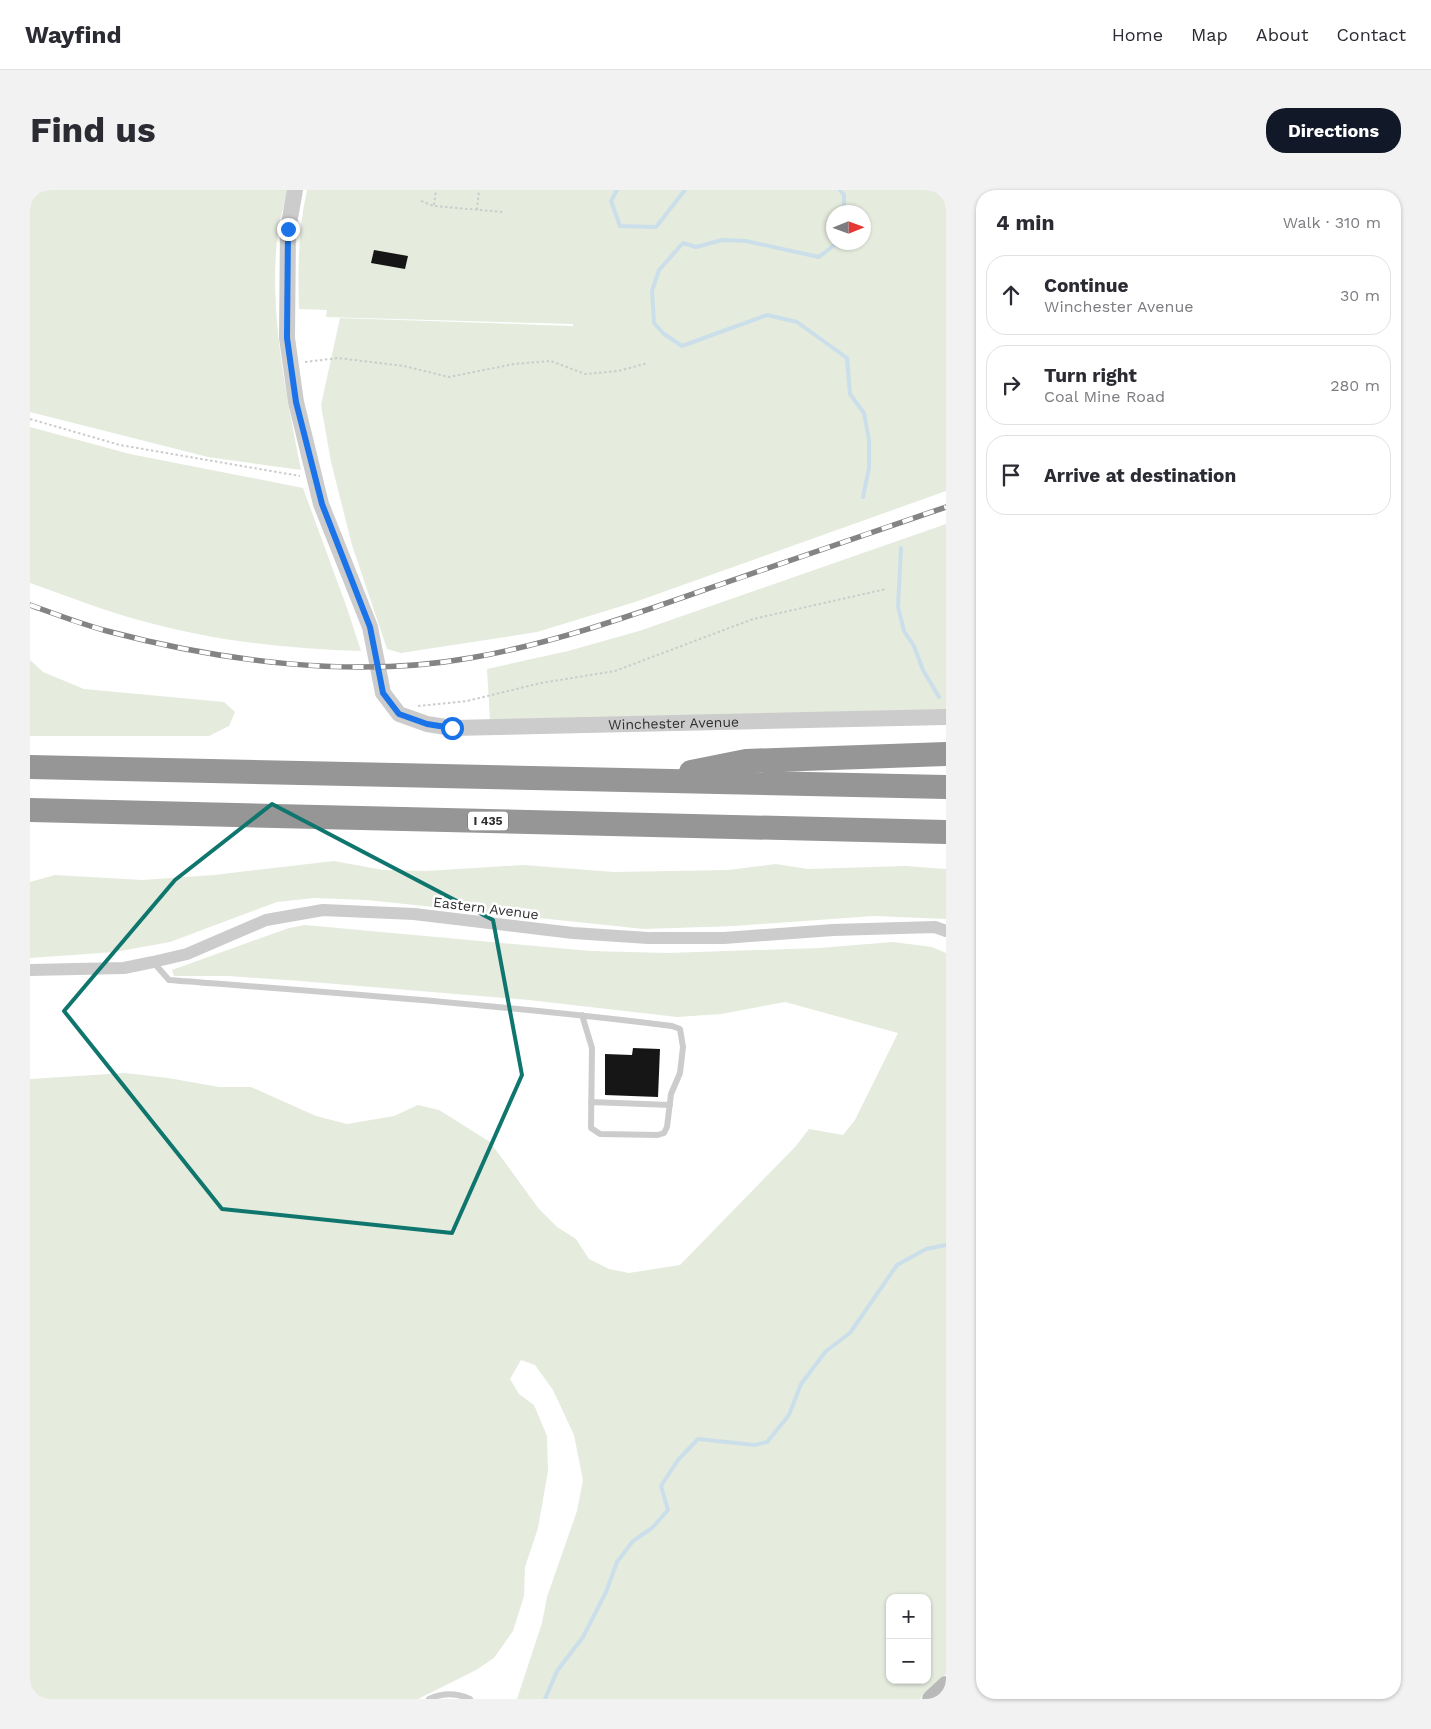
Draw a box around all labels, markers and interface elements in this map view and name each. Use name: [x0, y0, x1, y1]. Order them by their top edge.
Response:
text: Wayfind: [25, 21, 121, 49]
text: Home: [1112, 24, 1163, 45]
text: Map: [1191, 24, 1228, 45]
text: About: [1256, 24, 1308, 45]
text: Contact: [1336, 24, 1406, 45]
button: Directions: [1266, 108, 1401, 153]
text: Find us: [30, 109, 156, 151]
north arrow: [826, 205, 871, 250]
text: 4 min: [996, 210, 1054, 235]
text: Walk · 310 m: [1283, 213, 1381, 232]
route end: [277, 218, 300, 241]
text: Continue: [1044, 274, 1128, 297]
icon: ahead: [997, 281, 1025, 309]
text: 30 m: [1340, 286, 1380, 305]
text: Winchester Avenue: [1044, 297, 1194, 316]
text: Turn right: [1044, 364, 1137, 387]
icon: right: [997, 371, 1025, 399]
text: 280 m: [1330, 376, 1380, 395]
text: Coal Mine Road: [1044, 387, 1165, 406]
icon: arrive: [997, 461, 1025, 489]
text: Arrive at destination: [1044, 464, 1236, 487]
street label: Winchester Avenue: [608, 714, 739, 733]
route start: [441, 717, 464, 740]
road number: I 435: [468, 812, 508, 830]
street label: Eastern Avenue: [432, 894, 540, 922]
map controls: [886, 1594, 931, 1684]
button: +: [886, 1594, 931, 1639]
button: −: [886, 1639, 931, 1684]

